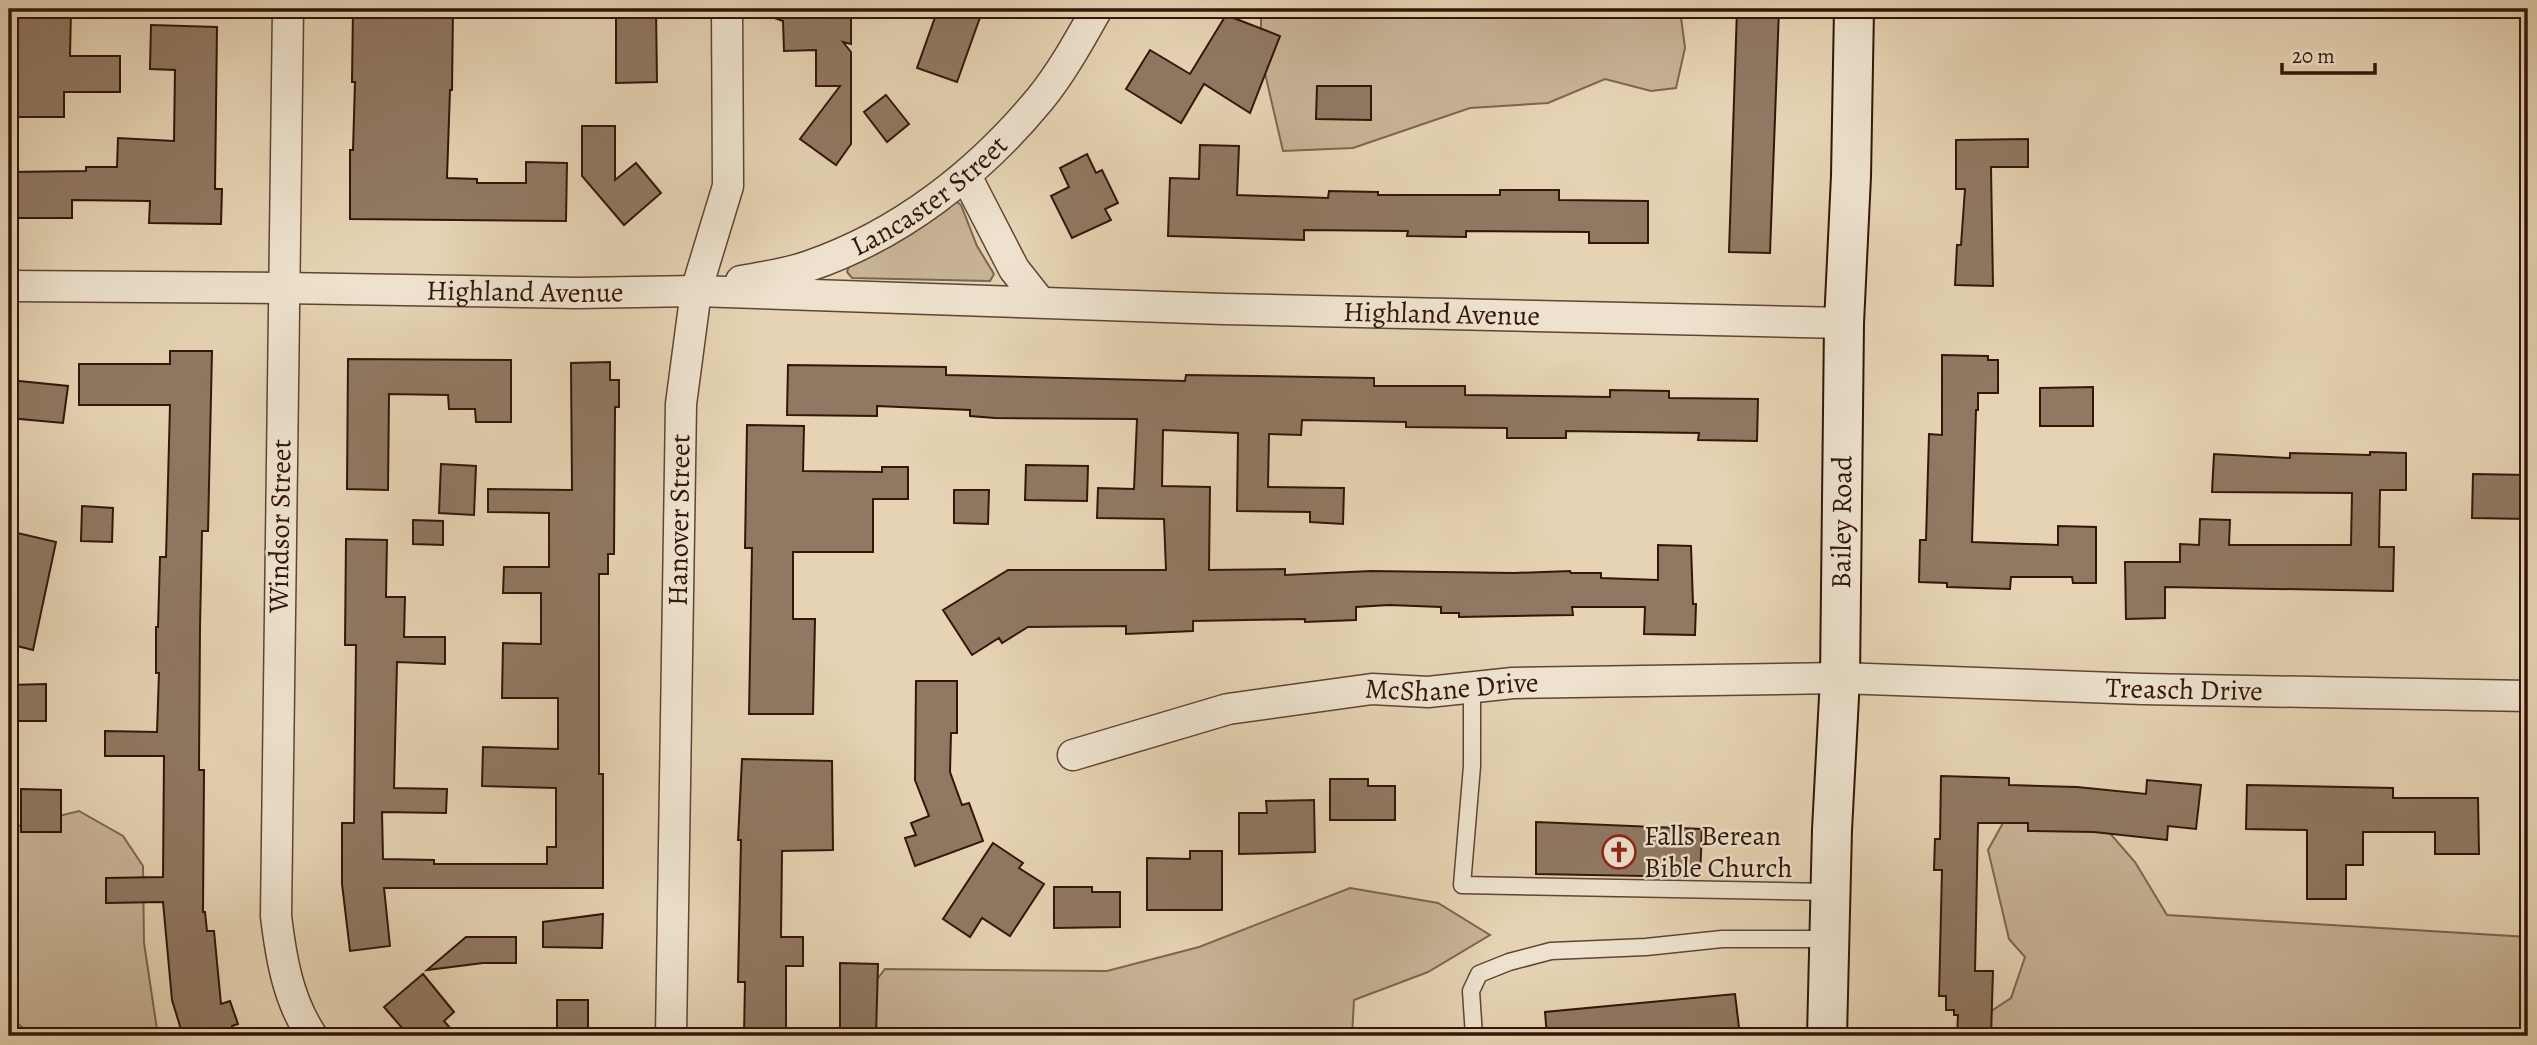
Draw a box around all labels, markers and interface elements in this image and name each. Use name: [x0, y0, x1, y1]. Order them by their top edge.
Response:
scale bar: [2282, 32, 2374, 76]
text: 20 m: [2292, 42, 2335, 70]
street label: Lancaster Street: [845, 127, 1016, 265]
street label: Highland Avenue: [426, 271, 624, 312]
street label: Highland Avenue: [1343, 293, 1540, 335]
street label: Hanover Street: [659, 434, 700, 606]
street label: Windsor Street: [259, 439, 301, 614]
street label: Bailey Road: [1822, 454, 1862, 589]
street label: McShane Drive: [1364, 664, 1539, 711]
street label: Treasch Drive: [2105, 669, 2263, 710]
place label: Falls Berean Bible Church: [1644, 817, 1792, 887]
church icon: Falls Berean Bible Church: [1600, 833, 1638, 871]

